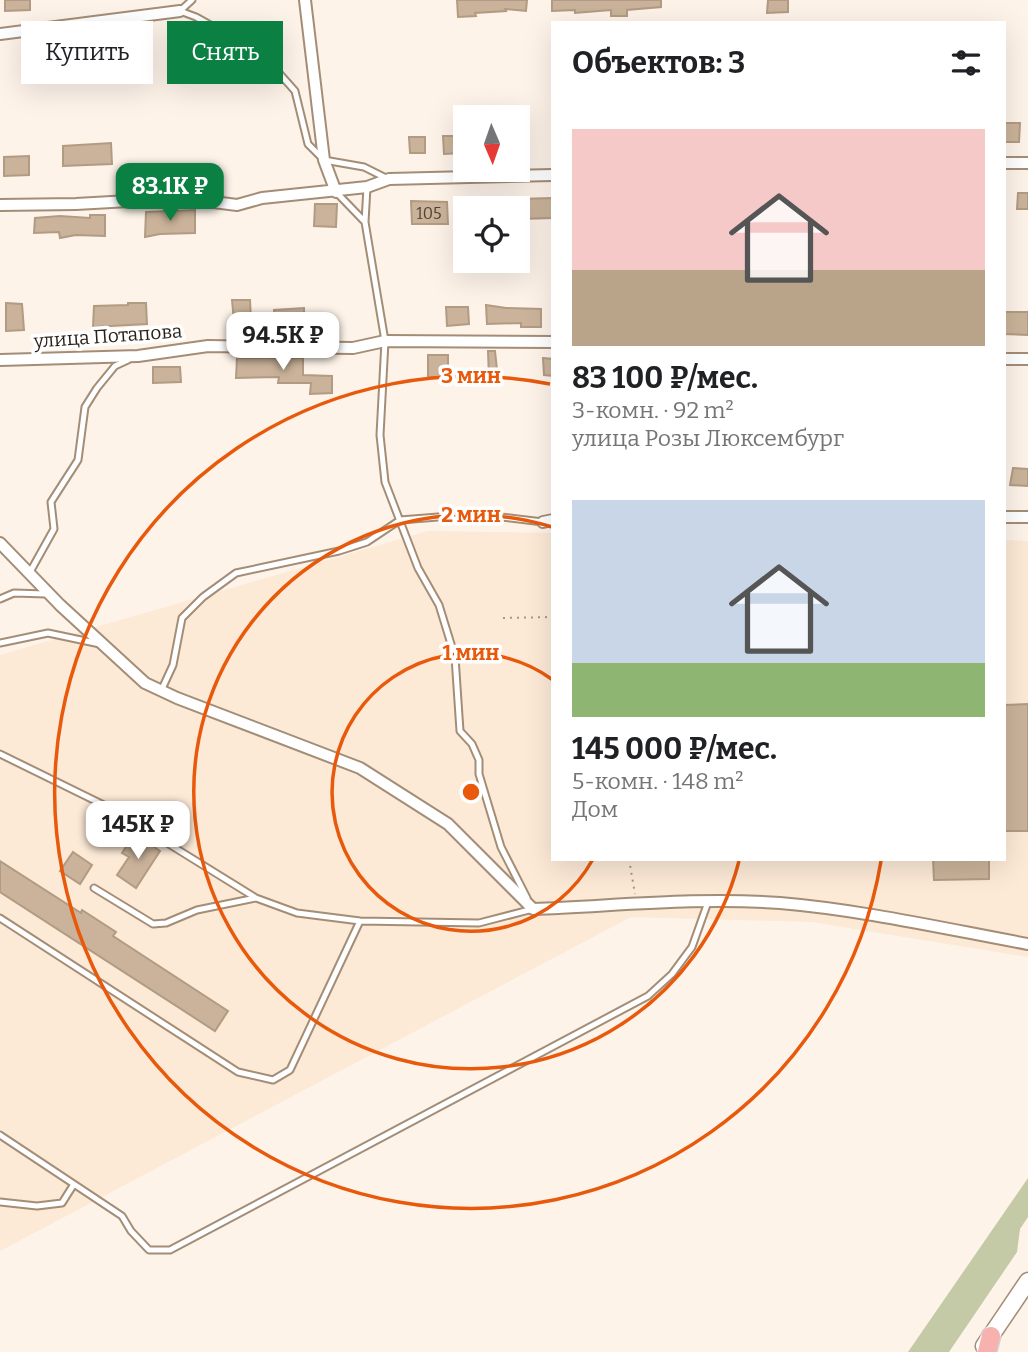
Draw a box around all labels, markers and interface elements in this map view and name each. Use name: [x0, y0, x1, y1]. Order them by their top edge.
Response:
chip: Купить: [21, 21, 153, 84]
chip: Снять: [167, 21, 283, 84]
icon: filters: [947, 44, 985, 82]
text: Объектов: 3: [572, 45, 745, 81]
north arrow: [453, 105, 530, 182]
map controls: [453, 105, 530, 273]
pin: 83.1K ₽: [105, 164, 235, 223]
text: 83.1K ₽: [132, 172, 208, 200]
icon: home: [716, 175, 842, 301]
button: locate: [453, 196, 530, 273]
house number: 105: [416, 204, 442, 223]
pin: 94.5K ₽: [218, 312, 348, 372]
street label: улица Потапова: [32, 319, 184, 353]
text: 94.5K ₽: [242, 321, 324, 349]
text: 83 100 ₽/мес.: [572, 360, 758, 396]
text: 3 мин: [441, 363, 501, 389]
text: 3-комн. · 92 m²: [572, 396, 734, 424]
text: улица Розы Люксембург: [572, 424, 844, 452]
text: 2 мин: [441, 502, 501, 528]
icon: home: [716, 546, 842, 672]
text: 1 мин: [443, 640, 499, 666]
text: 145 000 ₽/мес.: [572, 731, 777, 767]
text: 5-комн. · 148 m²: [572, 767, 743, 795]
centre of rings: [459, 780, 483, 804]
text: Дом: [572, 795, 618, 823]
pin: 145K ₽: [81, 802, 195, 861]
text: 145K ₽: [102, 810, 174, 838]

